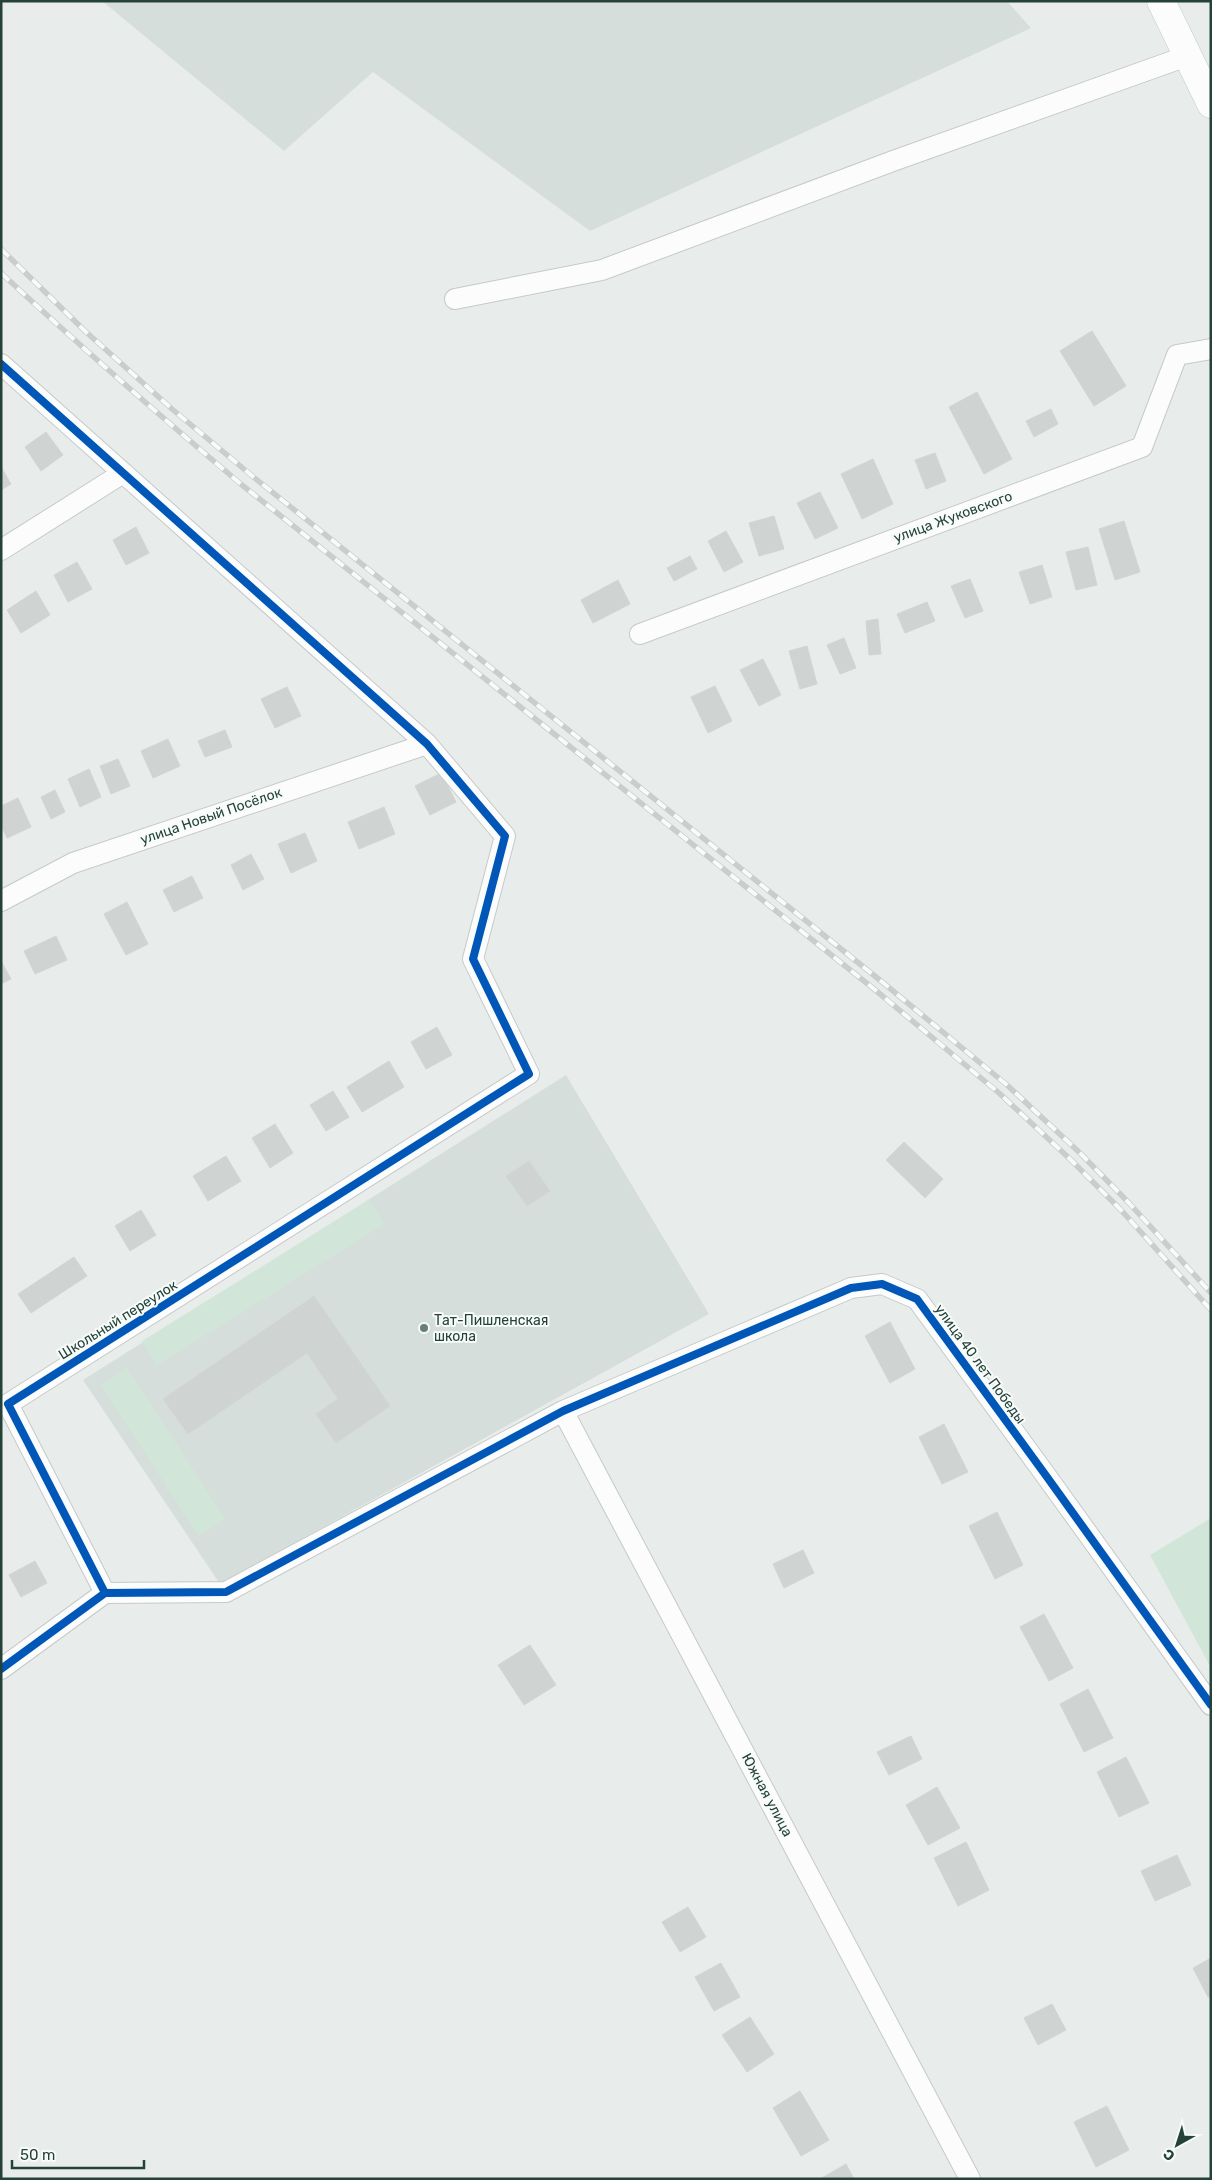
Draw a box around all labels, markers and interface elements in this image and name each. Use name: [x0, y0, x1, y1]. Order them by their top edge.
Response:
street label: улица Жуковского: [891, 488, 1015, 546]
street label: улица Новый Посёлок: [138, 784, 285, 848]
street label: Школьный переулок: [55, 1276, 181, 1363]
street label: улица 40 лет Победы: [931, 1301, 1029, 1427]
place label: Тат-Пишленская школа: [434, 1312, 548, 1345]
marker: Тат-Пишленская школа: [418, 1322, 430, 1334]
street label: Южная улица: [738, 1750, 796, 1840]
north arrow: [1152, 2120, 1202, 2170]
scale bar: [12, 2138, 145, 2170]
text: С: [1160, 2145, 1178, 2164]
text: 50 m: [20, 2146, 55, 2164]

